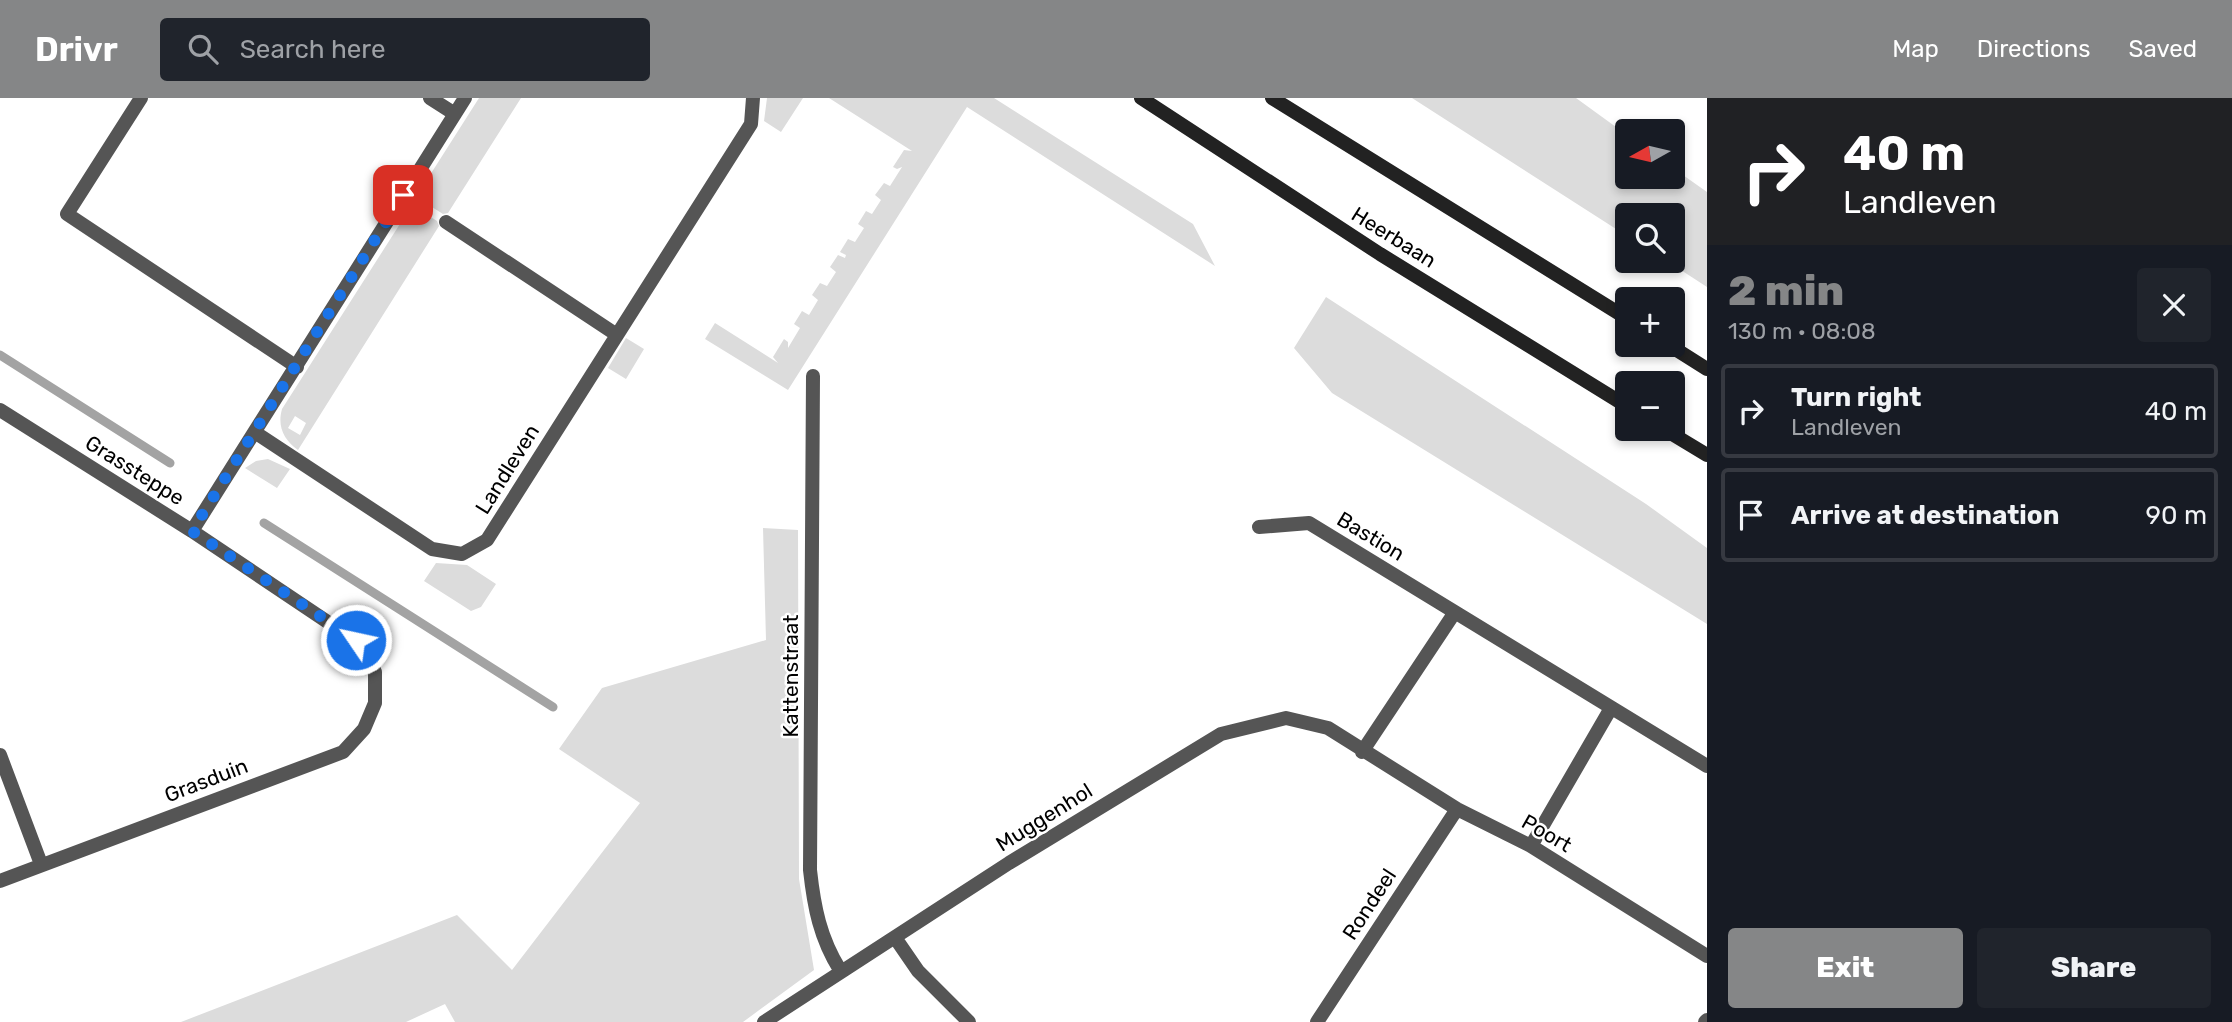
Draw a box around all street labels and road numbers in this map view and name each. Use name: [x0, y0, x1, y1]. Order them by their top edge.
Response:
street label: Heerbaan: [1347, 201, 1441, 273]
street label: Landleven: [470, 420, 544, 518]
street label: Grassteppe: [81, 430, 189, 510]
street label: Bastion: [1333, 506, 1409, 566]
street label: Kattenstraat: [778, 615, 803, 737]
street label: Grasduin: [161, 753, 251, 807]
street label: Muggenhol: [991, 778, 1097, 856]
street label: Poort: [1518, 809, 1576, 857]
street label: Rondeel: [1337, 864, 1401, 944]

